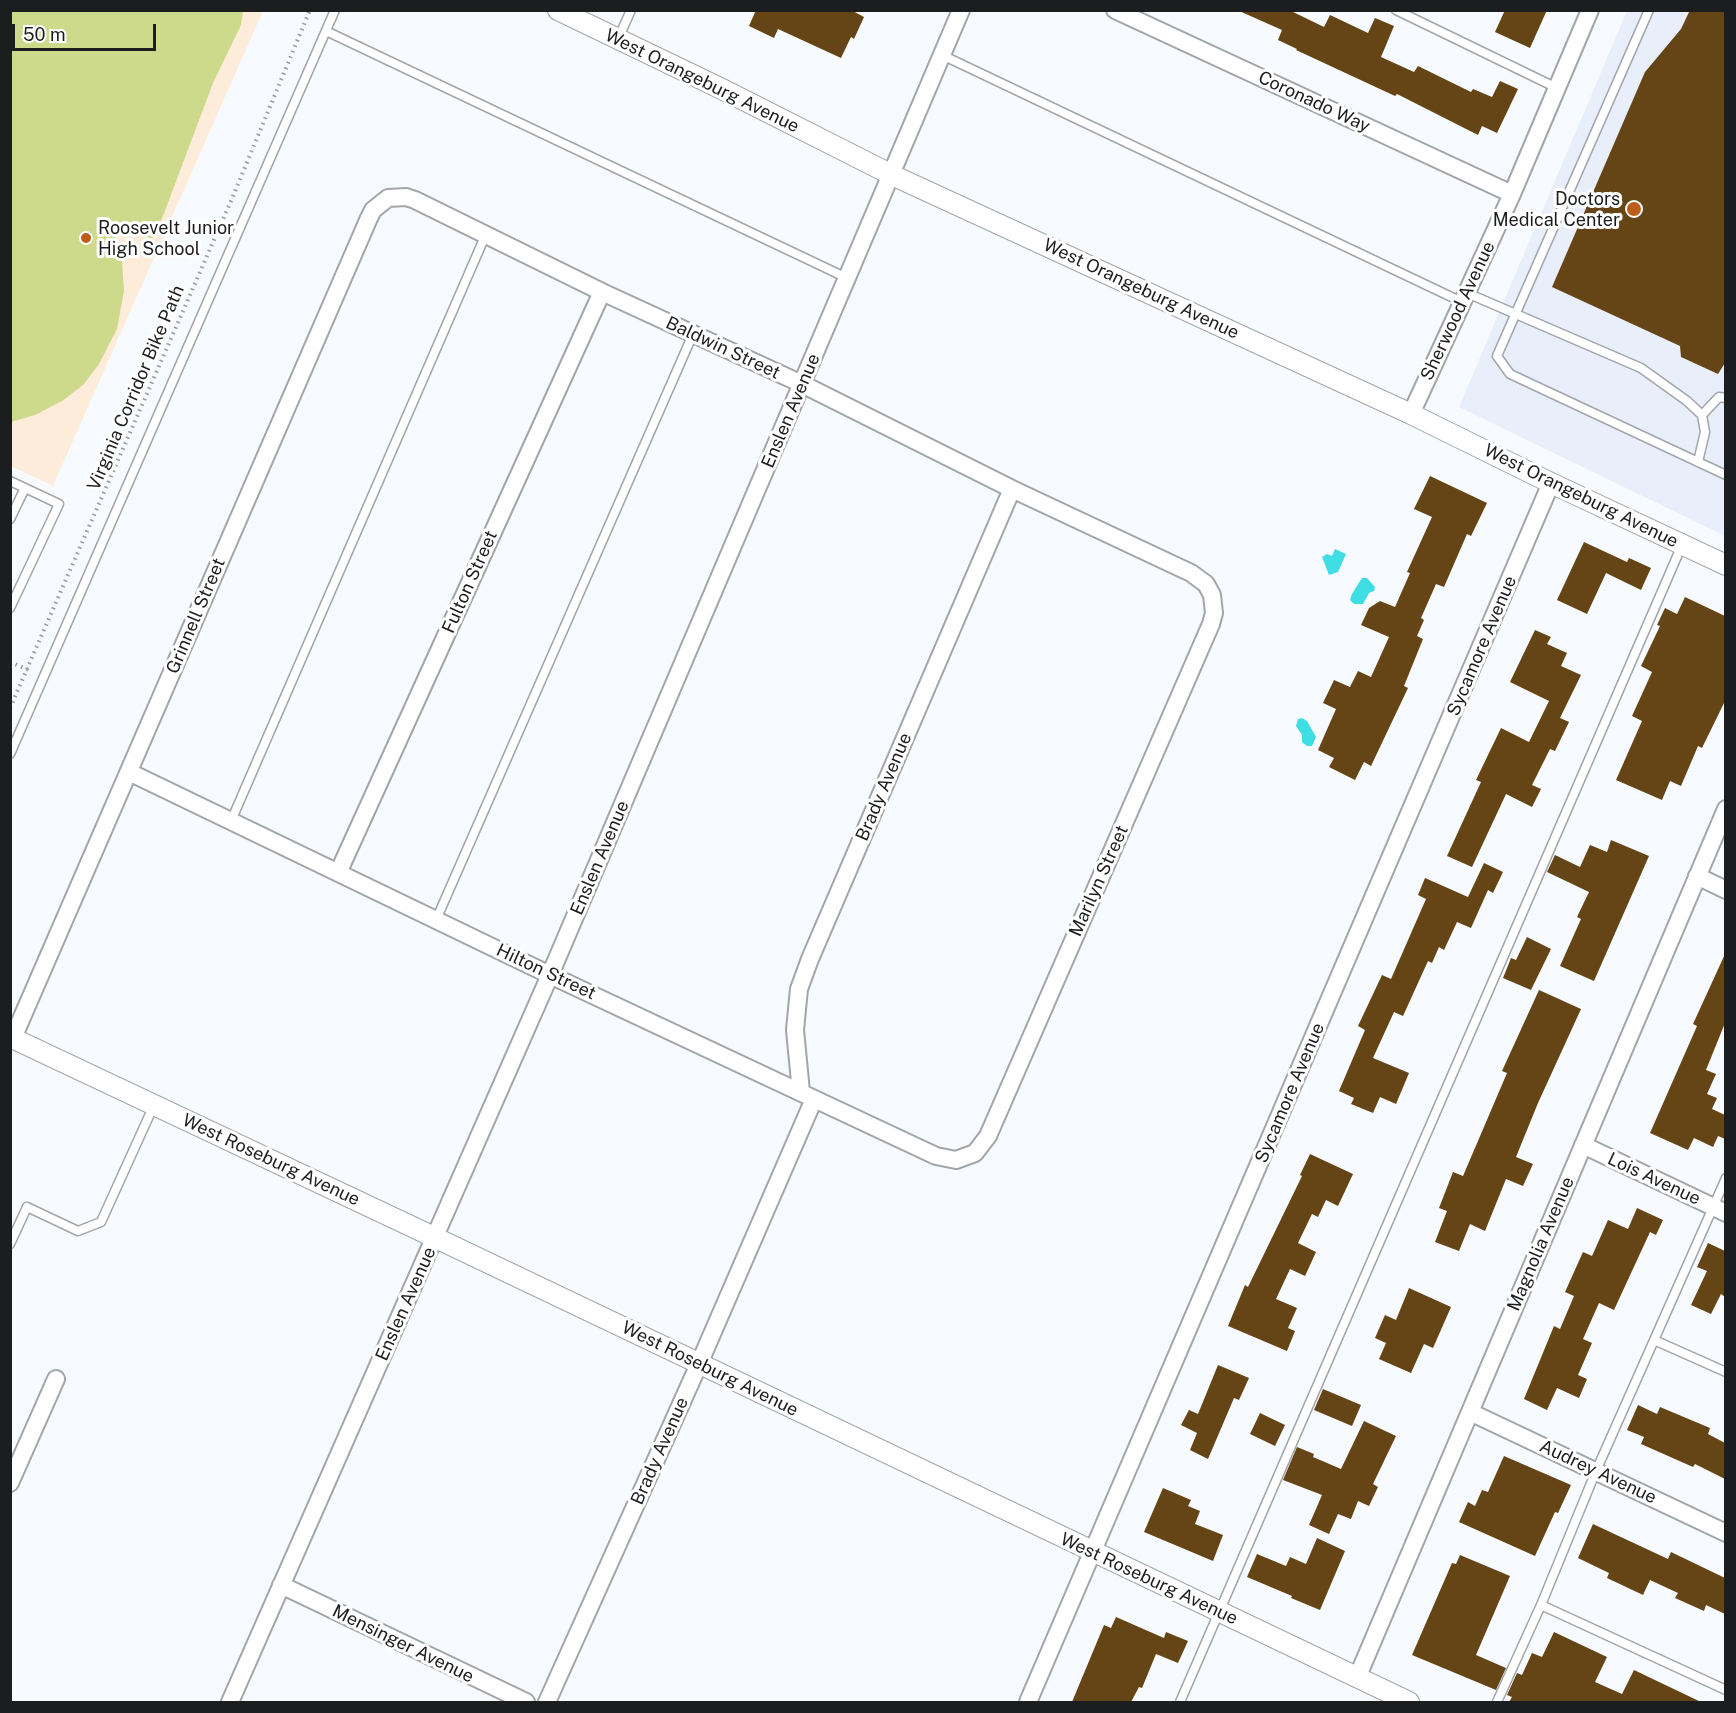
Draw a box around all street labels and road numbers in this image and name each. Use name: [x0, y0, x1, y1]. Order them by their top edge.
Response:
street label: West Orangeburg Avenue: [601, 25, 803, 137]
street label: Coronado Way: [1255, 67, 1373, 137]
street label: West Orangeburg Avenue: [1040, 234, 1242, 344]
street label: Sherwood Avenue: [1416, 238, 1500, 384]
street label: Virginia Corridor Bike Path: [83, 282, 189, 494]
street label: Baldwin Street: [662, 312, 784, 384]
street label: Enslen Avenue: [757, 351, 825, 471]
street label: West Orangeburg Avenue: [1480, 440, 1682, 552]
street label: Fulton Street: [438, 527, 502, 637]
street label: Grinnell Street: [162, 555, 230, 677]
street label: Sycamore Avenue: [1443, 573, 1521, 719]
street label: Brady Avenue: [852, 730, 916, 844]
street label: Enslen Avenue: [566, 798, 634, 918]
street label: Marilyn Street: [1065, 822, 1133, 940]
street label: Hilton Street: [493, 940, 599, 1004]
street label: Sycamore Avenue: [1251, 1020, 1329, 1166]
street label: West Roseburg Avenue: [179, 1109, 363, 1211]
street label: Lois Avenue: [1604, 1148, 1704, 1210]
street label: Magnolia Avenue: [1503, 1174, 1579, 1314]
street label: Enslen Avenue: [371, 1244, 441, 1364]
street label: West Roseburg Avenue: [618, 1317, 802, 1421]
street label: Brady Avenue: [627, 1394, 693, 1508]
street label: Audrey Avenue: [1536, 1435, 1660, 1509]
street label: West Roseburg Avenue: [1057, 1528, 1241, 1630]
street label: Mensinger Avenue: [329, 1600, 477, 1688]

